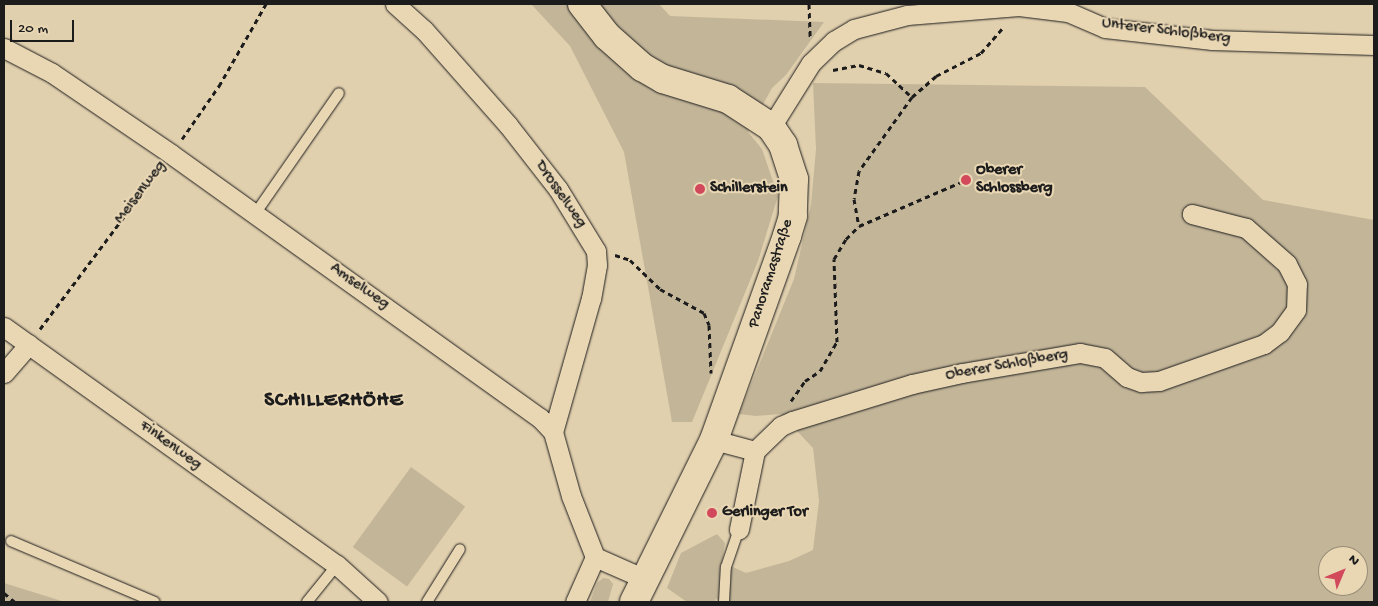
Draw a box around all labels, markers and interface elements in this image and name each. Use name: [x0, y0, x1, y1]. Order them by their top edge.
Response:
scale bar: [12, 10, 76, 42]
street label: Unterer Schloßberg: [1101, 15, 1231, 49]
text: 20 m: [18, 20, 48, 38]
street label: Meisenweg: [111, 158, 171, 228]
street label: Drosselweg: [530, 158, 590, 232]
place label: Oberer Schlossberg: [976, 161, 1053, 199]
marker: Oberer Schlossberg: [960, 174, 972, 186]
place label: Schillerstein: [710, 179, 788, 199]
marker: Schillerstein: [694, 183, 706, 195]
street label: Panoramastraße: [745, 217, 799, 331]
street label: Amselweg: [326, 260, 392, 314]
street label: Oberer Schloßberg: [944, 346, 1070, 386]
district label: SCHILLERHÖHE: [263, 389, 405, 415]
street label: Finkenweg: [135, 417, 205, 475]
place label: Gerlinger Tor: [722, 503, 808, 523]
marker: Gerlinger Tor: [706, 507, 718, 519]
north arrow: [1318, 546, 1368, 596]
text: N: [1344, 551, 1362, 570]

